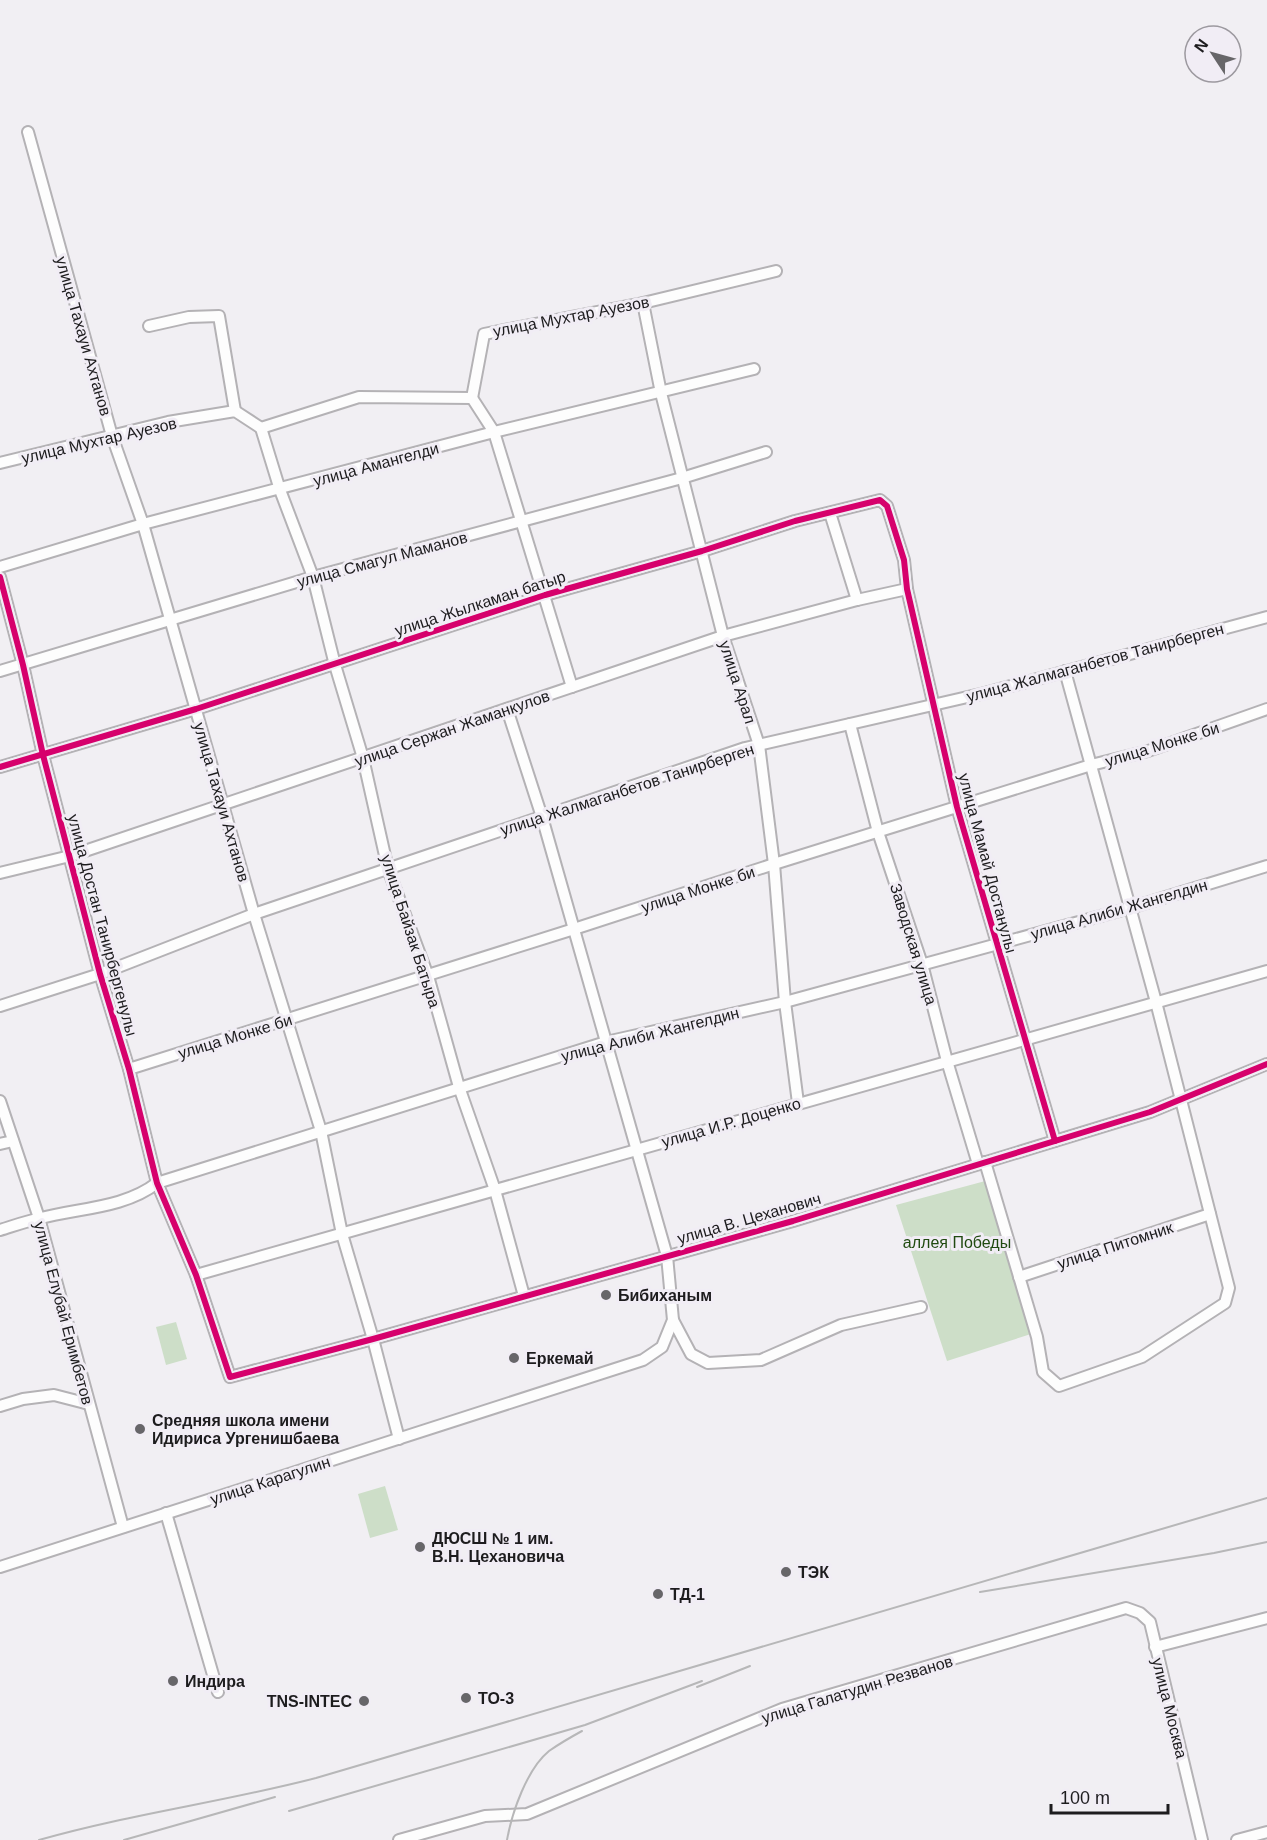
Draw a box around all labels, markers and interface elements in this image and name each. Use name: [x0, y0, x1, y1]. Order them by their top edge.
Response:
north arrow: [1183, 24, 1243, 84]
text: N: [1191, 36, 1212, 55]
street label: улица Тахауи Ахтанов: [53, 254, 114, 418]
street label: улица Мухтар Ауезов: [492, 293, 651, 340]
street label: улица Мухтар Ауезов: [20, 414, 178, 467]
street label: улица Амангелди: [311, 440, 441, 489]
street label: улица Смагул Маманов: [295, 529, 469, 590]
street label: улица Жылкаман батыр: [393, 568, 568, 639]
street label: улица Жалмаганбетов Танирберген: [965, 620, 1226, 705]
street label: улица Арал: [716, 639, 759, 726]
street label: улица Сержан Жаманкулов: [352, 687, 552, 770]
street label: улица Монке би: [1103, 719, 1221, 770]
street label: улица Тахауи Ахтанов: [191, 720, 252, 884]
street label: улица Жалмаганбетов Танирберген: [498, 740, 756, 839]
street label: улица Мамай Достанулы: [955, 771, 1020, 955]
street label: улица Достан Танирбергенулы: [65, 812, 140, 1038]
street label: улица Байзак Батыра: [378, 852, 443, 1010]
street label: улица Монке би: [639, 863, 757, 916]
street label: улица Алиби Жангелдин: [1029, 876, 1209, 943]
street label: Заводская улица: [887, 881, 940, 1007]
street label: улица Алиби Жангелдин: [559, 1004, 741, 1065]
street label: улица Монке би: [176, 1011, 294, 1062]
street label: улица И.Р. Доценко: [660, 1094, 803, 1150]
street label: улица В. Цеханович: [675, 1190, 823, 1247]
street label: улица Питомник: [1055, 1218, 1176, 1272]
street label: улица Елубай Еримбетов: [31, 1220, 96, 1407]
park label: аллея Победы: [903, 1234, 1011, 1251]
place label: Бибиханым: [618, 1287, 712, 1304]
marker: Бибиханым: [599, 1288, 613, 1302]
place label: Еркемай: [526, 1350, 594, 1367]
marker: Еркемай: [507, 1351, 521, 1365]
place label: Средняя школа имени Идириса Ургенишбаева: [152, 1412, 339, 1447]
marker: Средняя школа имени Идириса Ургенишбаева: [133, 1422, 147, 1436]
street label: улица Карагулин: [208, 1453, 332, 1508]
place label: ДЮСШ № 1 им. В.Н. Цехановича: [432, 1530, 564, 1565]
marker: ДЮСШ № 1 им. В.Н. Цехановича: [413, 1540, 427, 1554]
place label: ТЭК: [798, 1564, 829, 1581]
marker: ТЭК: [779, 1565, 793, 1579]
place label: ТД-1: [670, 1586, 705, 1603]
marker: ТД-1: [651, 1587, 665, 1601]
street label: улица Галатудин Резванов: [760, 1652, 955, 1727]
street label: улица Москва: [1149, 1656, 1190, 1760]
place label: Индира: [185, 1673, 245, 1690]
marker: Индира: [166, 1674, 180, 1688]
place label: ТО-3: [478, 1690, 514, 1707]
marker: ТО-3: [459, 1691, 473, 1705]
place label: TNS-INTEC: [267, 1693, 352, 1710]
marker: TNS-INTEC: [357, 1694, 371, 1708]
scale bar: [1051, 1777, 1168, 1815]
text: 100 m: [1060, 1788, 1110, 1808]

